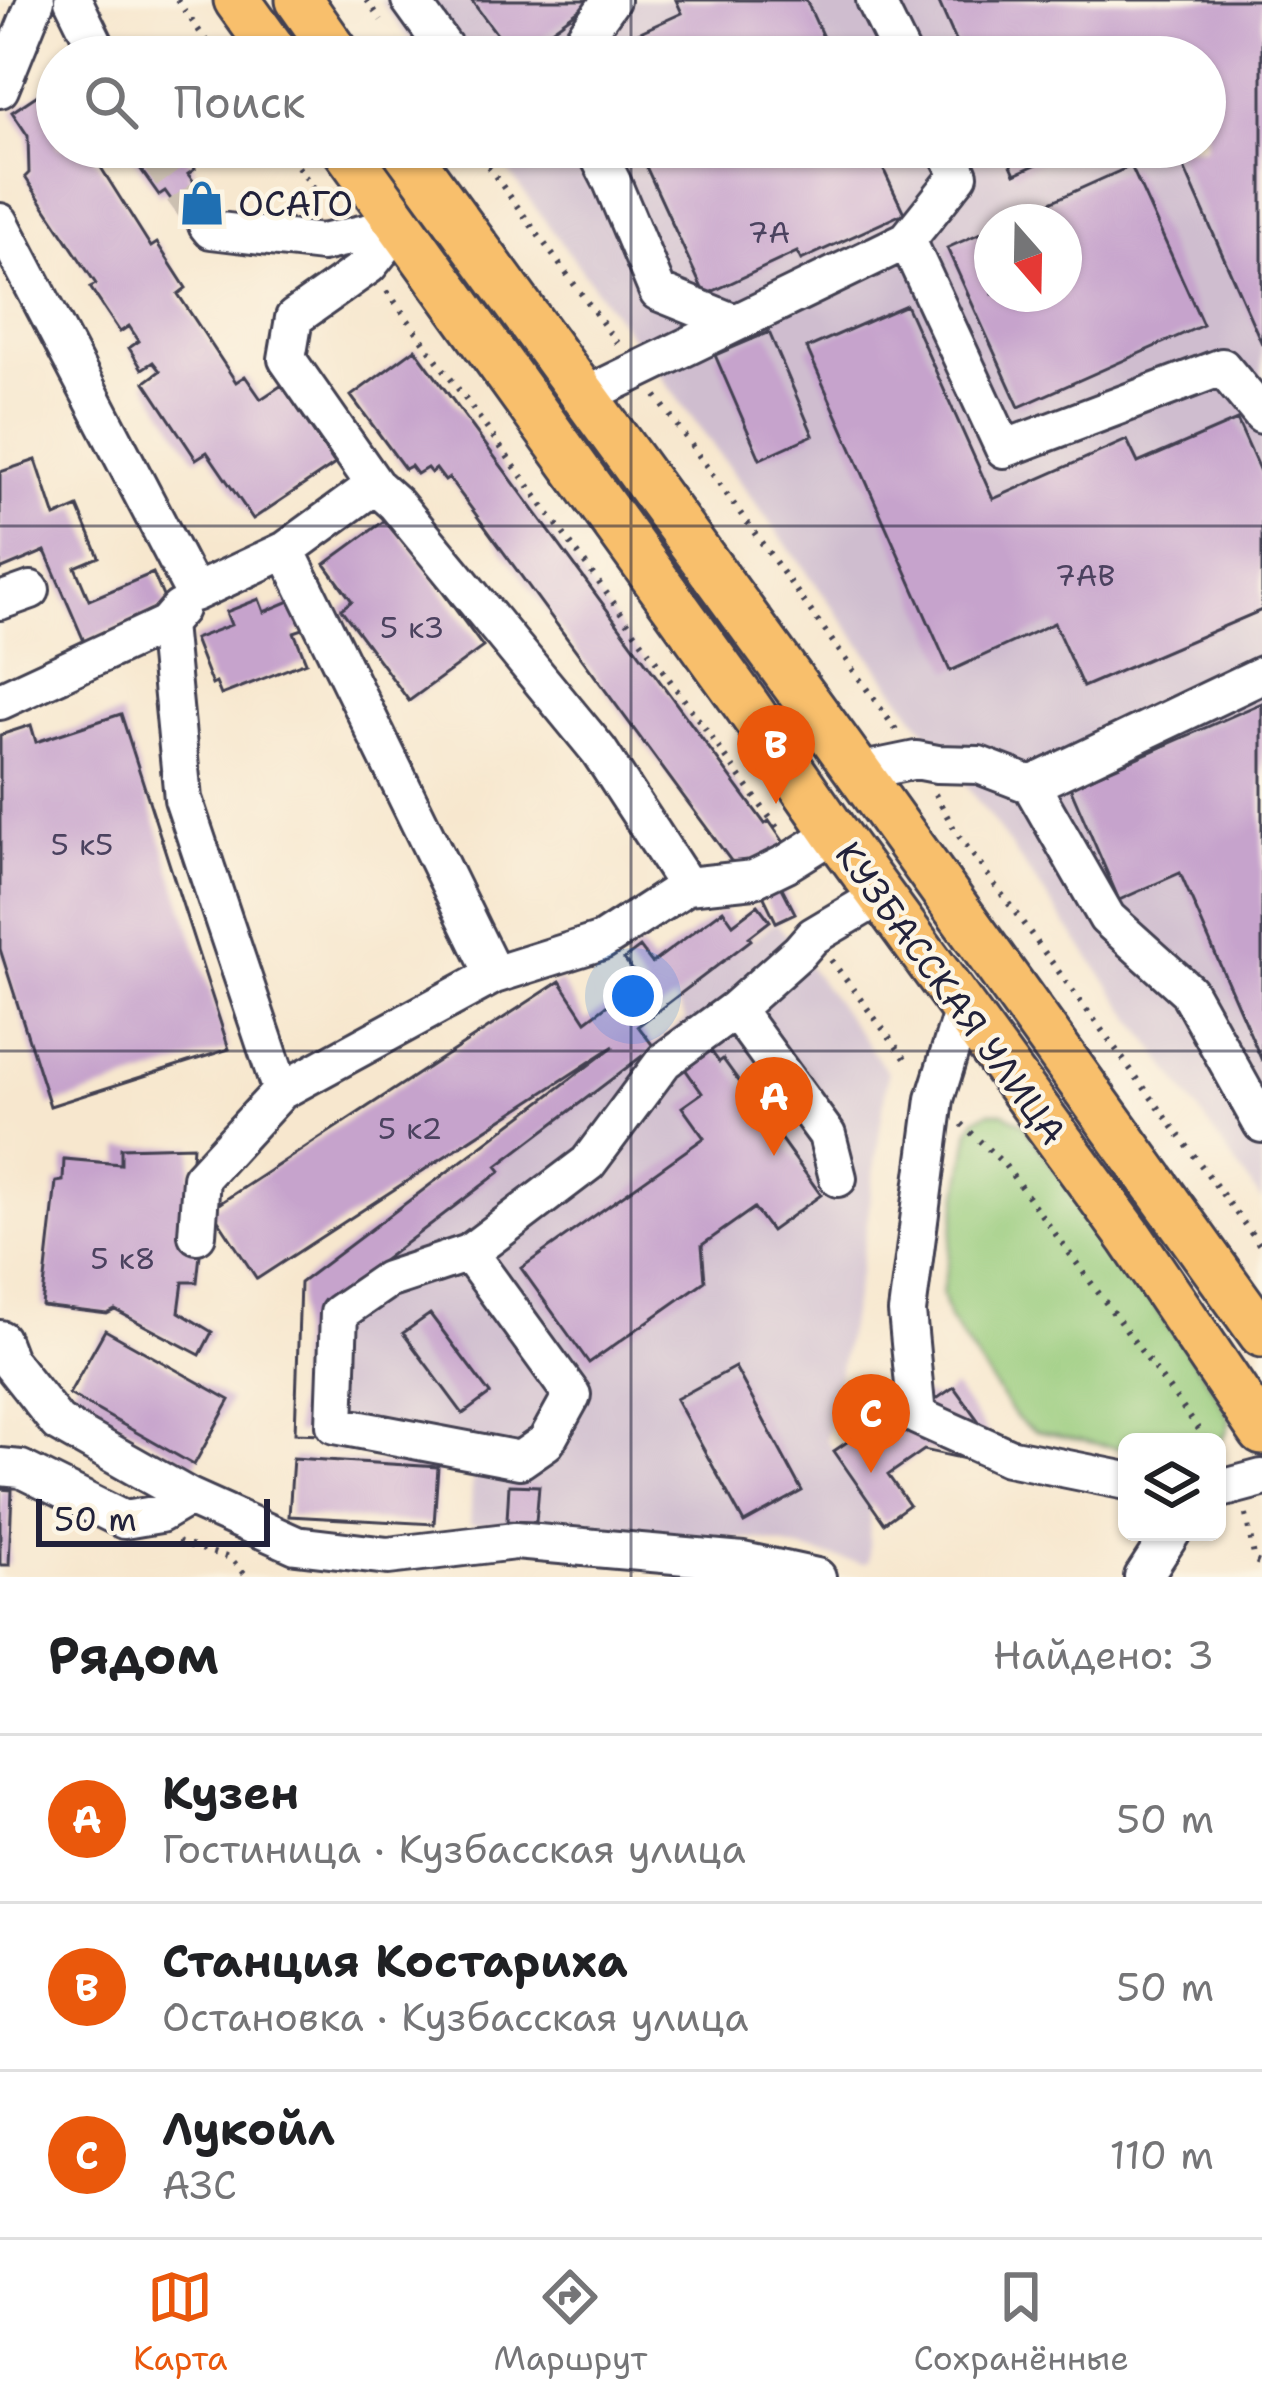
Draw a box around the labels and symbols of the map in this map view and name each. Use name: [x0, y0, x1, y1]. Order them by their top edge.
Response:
shop icon: ОСАГО: [177, 178, 227, 228]
place label: ОСАГО: [238, 179, 353, 228]
north arrow: [974, 204, 1082, 312]
house number: 7А: [748, 212, 790, 253]
house number: 7АВ: [1055, 555, 1115, 596]
house number: 5 к3: [380, 607, 444, 648]
pin: B: [737, 705, 815, 804]
house number: 5 к5: [51, 824, 113, 865]
street label: КУЗБАССКАЯ УЛИЦА: [824, 832, 1077, 1155]
your location: [603, 966, 663, 1026]
pin: A: [735, 1057, 813, 1156]
house number: 5 к2: [378, 1108, 442, 1149]
house number: 5 к8: [90, 1238, 156, 1279]
pin: C: [832, 1374, 910, 1473]
scale bar: [36, 1493, 270, 1546]

